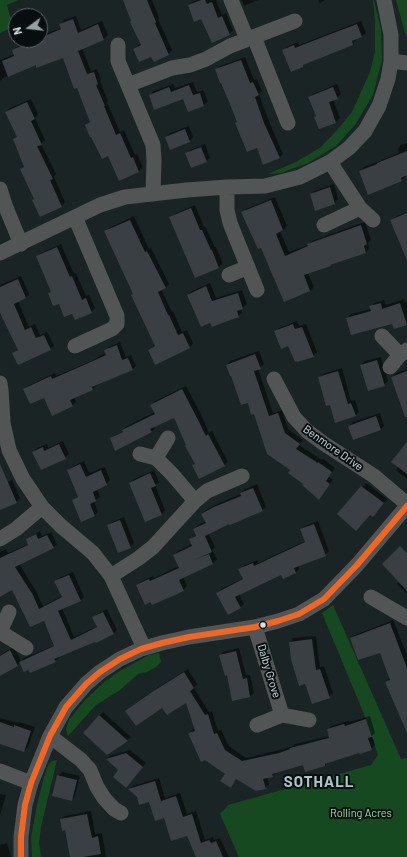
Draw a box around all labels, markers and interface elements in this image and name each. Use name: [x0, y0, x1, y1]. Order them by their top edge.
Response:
north arrow: [8, 8, 48, 48]
text: N: [10, 26, 24, 36]
street label: Benmore Drive: [300, 422, 366, 474]
unlabelled marker: [258, 620, 268, 630]
street label: Dalby Grove: [255, 643, 283, 699]
district label: SOTHALL: [284, 773, 354, 791]
park label: Rolling Acres: [330, 806, 392, 820]

